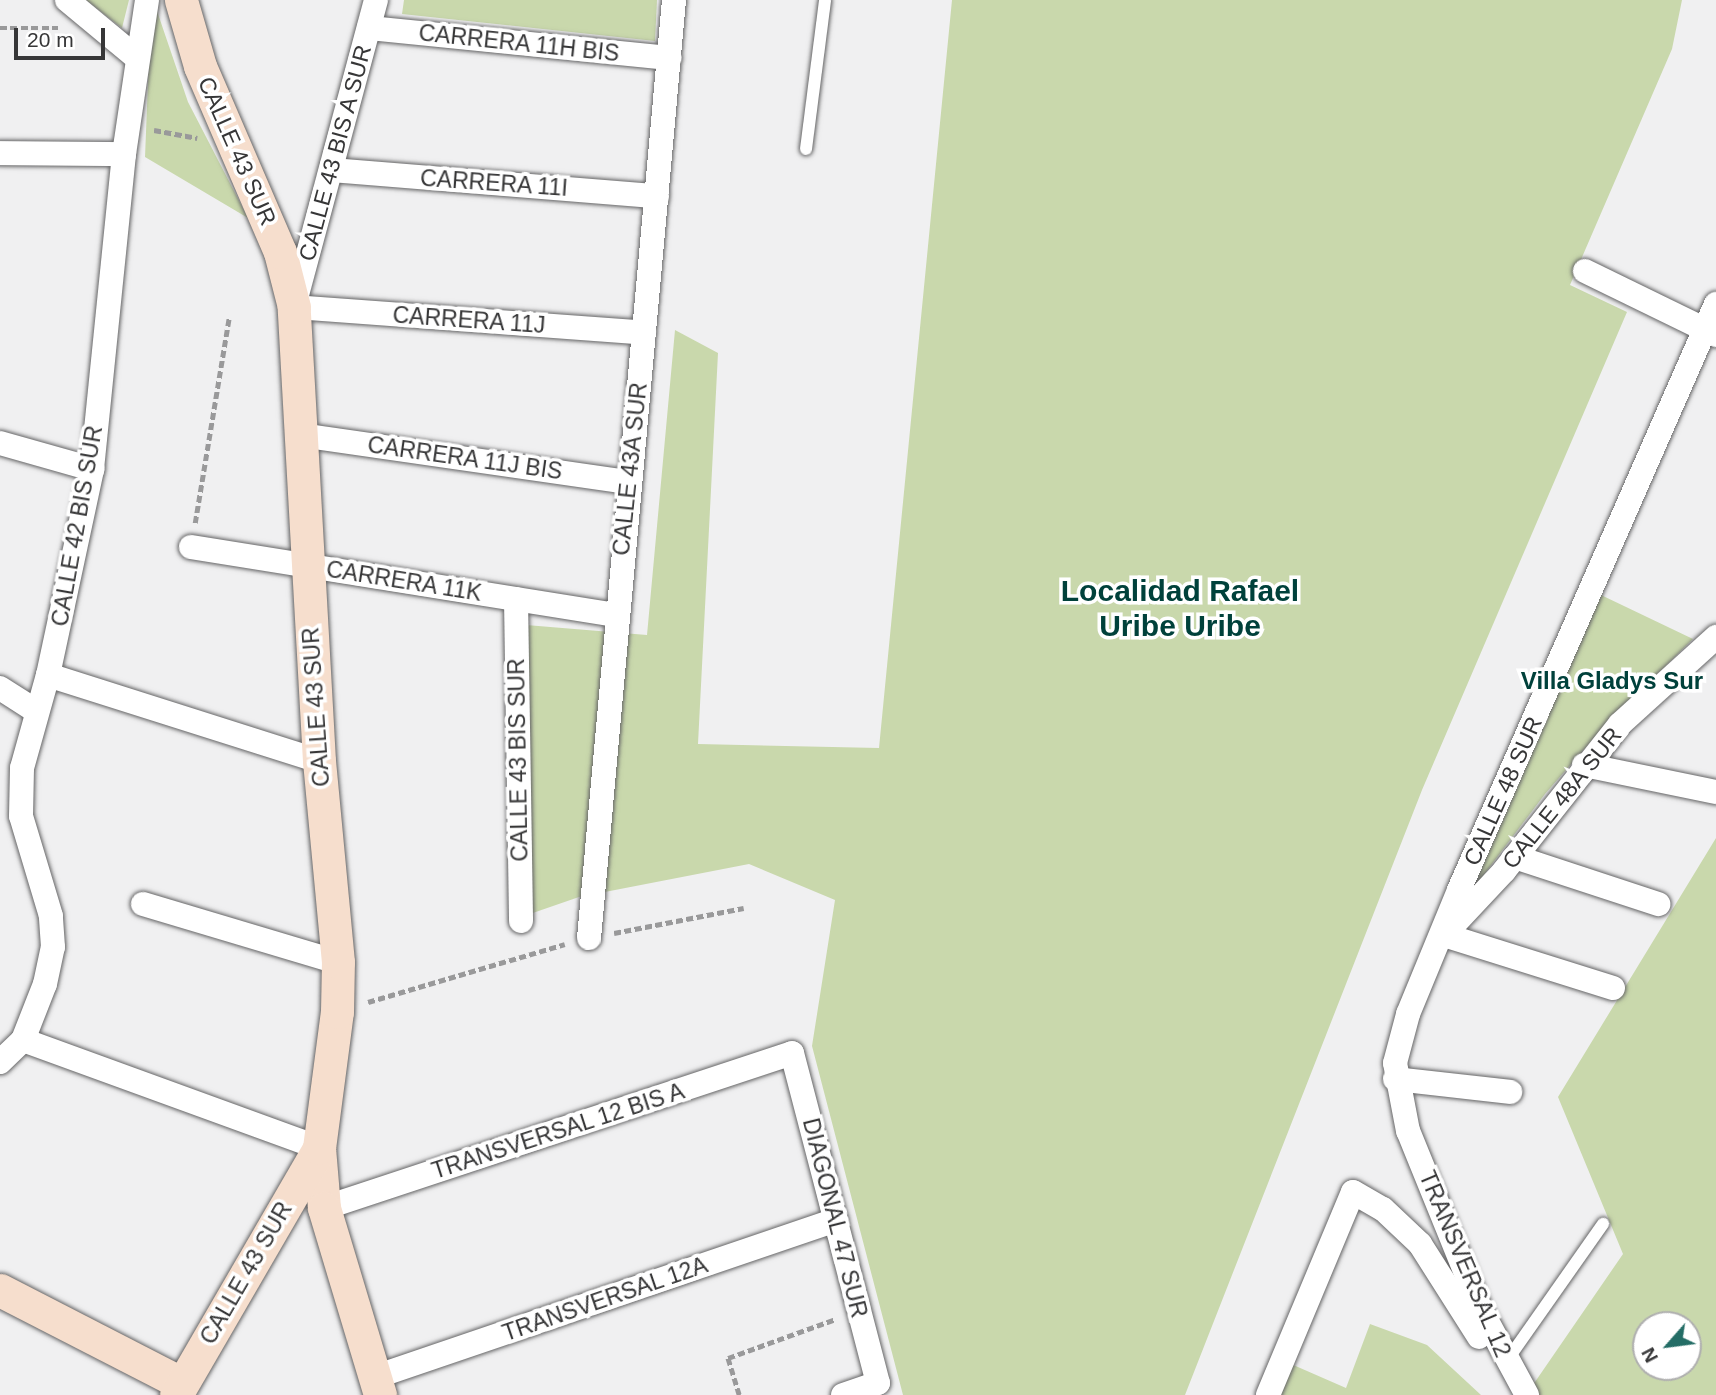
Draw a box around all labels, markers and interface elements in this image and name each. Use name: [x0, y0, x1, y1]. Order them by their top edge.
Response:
scale bar: [18, 14, 108, 58]
street label: CARRERA 11H BIS: [417, 19, 621, 67]
text: 20 m: [27, 28, 74, 51]
street label: CALLE 43 BIS A SUR: [293, 41, 377, 265]
street label: CALLE 43 SUR: [192, 72, 282, 230]
street label: CARRERA 11I: [419, 164, 569, 202]
street label: CARRERA 11J: [391, 301, 547, 339]
street label: CALLE 43A SUR: [607, 380, 653, 558]
street label: CALLE 42 BIS SUR: [46, 424, 108, 628]
street label: CARRERA 11J BIS: [365, 431, 565, 485]
street label: CARRERA 11K: [324, 555, 484, 607]
district label: Localidad Rafael Uribe Uribe: [1061, 573, 1299, 644]
street label: CALLE 43 SUR: [297, 626, 335, 788]
street label: CALLE 43 BIS SUR: [502, 658, 534, 862]
district label: Villa Gladys Sur: [1521, 667, 1703, 695]
street label: CALLE 48 SUR: [1458, 712, 1548, 870]
street label: CALLE 48A SUR: [1496, 721, 1628, 875]
street label: TRANSVERSAL 12 BIS A: [427, 1077, 689, 1185]
street label: DIAGONAL 47 SUR: [797, 1115, 873, 1321]
street label: TRANSVERSAL 12: [1413, 1166, 1517, 1362]
street label: CALLE 43 SUR: [194, 1197, 298, 1349]
street label: TRANSVERSAL 12A: [498, 1251, 712, 1347]
north arrow: [1632, 1311, 1702, 1381]
text: N: [1637, 1344, 1662, 1366]

